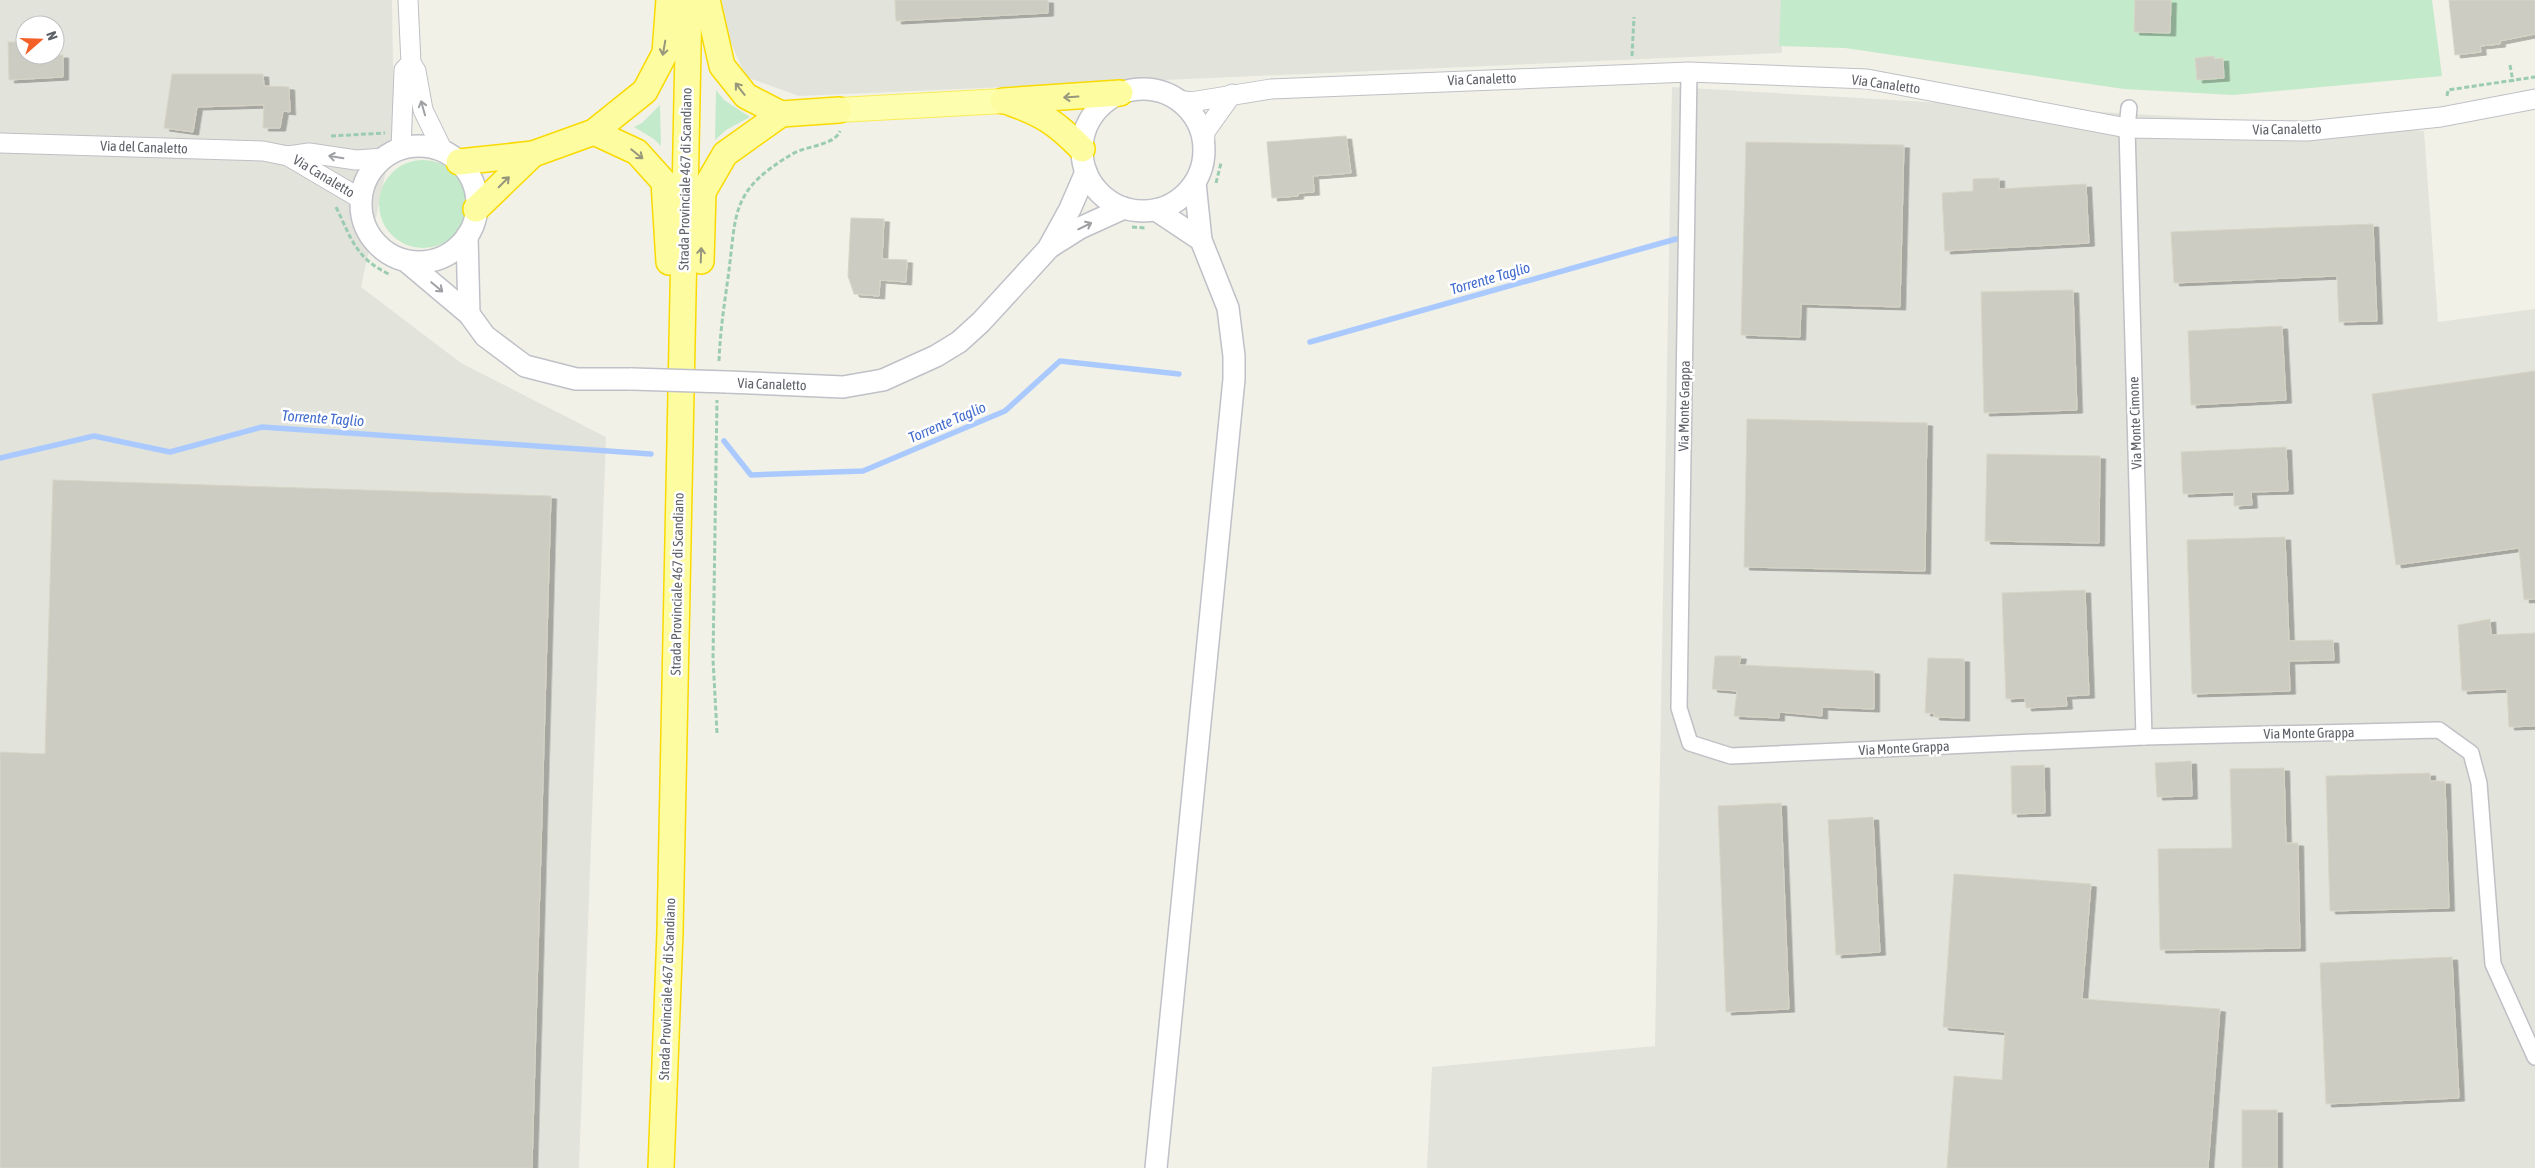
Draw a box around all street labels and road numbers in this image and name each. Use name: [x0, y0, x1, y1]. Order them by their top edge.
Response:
street label: Via Canaletto: [1447, 70, 1517, 88]
street label: Via Canaletto: [1851, 71, 1921, 97]
street label: Strada Provinciale 467 di Scandiano: [675, 87, 695, 271]
street label: Via Canaletto: [2252, 120, 2322, 138]
street label: Via del Canaletto: [100, 137, 188, 157]
street label: Via Canaletto: [290, 151, 358, 201]
street label: Via Monte Grappa: [1675, 360, 1693, 452]
street label: Via Canaletto: [737, 375, 807, 393]
street label: Via Monte Cimone: [2125, 376, 2145, 470]
street label: Strada Provinciale 467 di Scandiano: [667, 492, 687, 676]
street label: Via Monte Grappa: [2263, 724, 2355, 742]
street label: Via Monte Grappa: [1858, 738, 1950, 758]
street label: Strada Provinciale 467 di Scandiano: [656, 897, 678, 1081]

